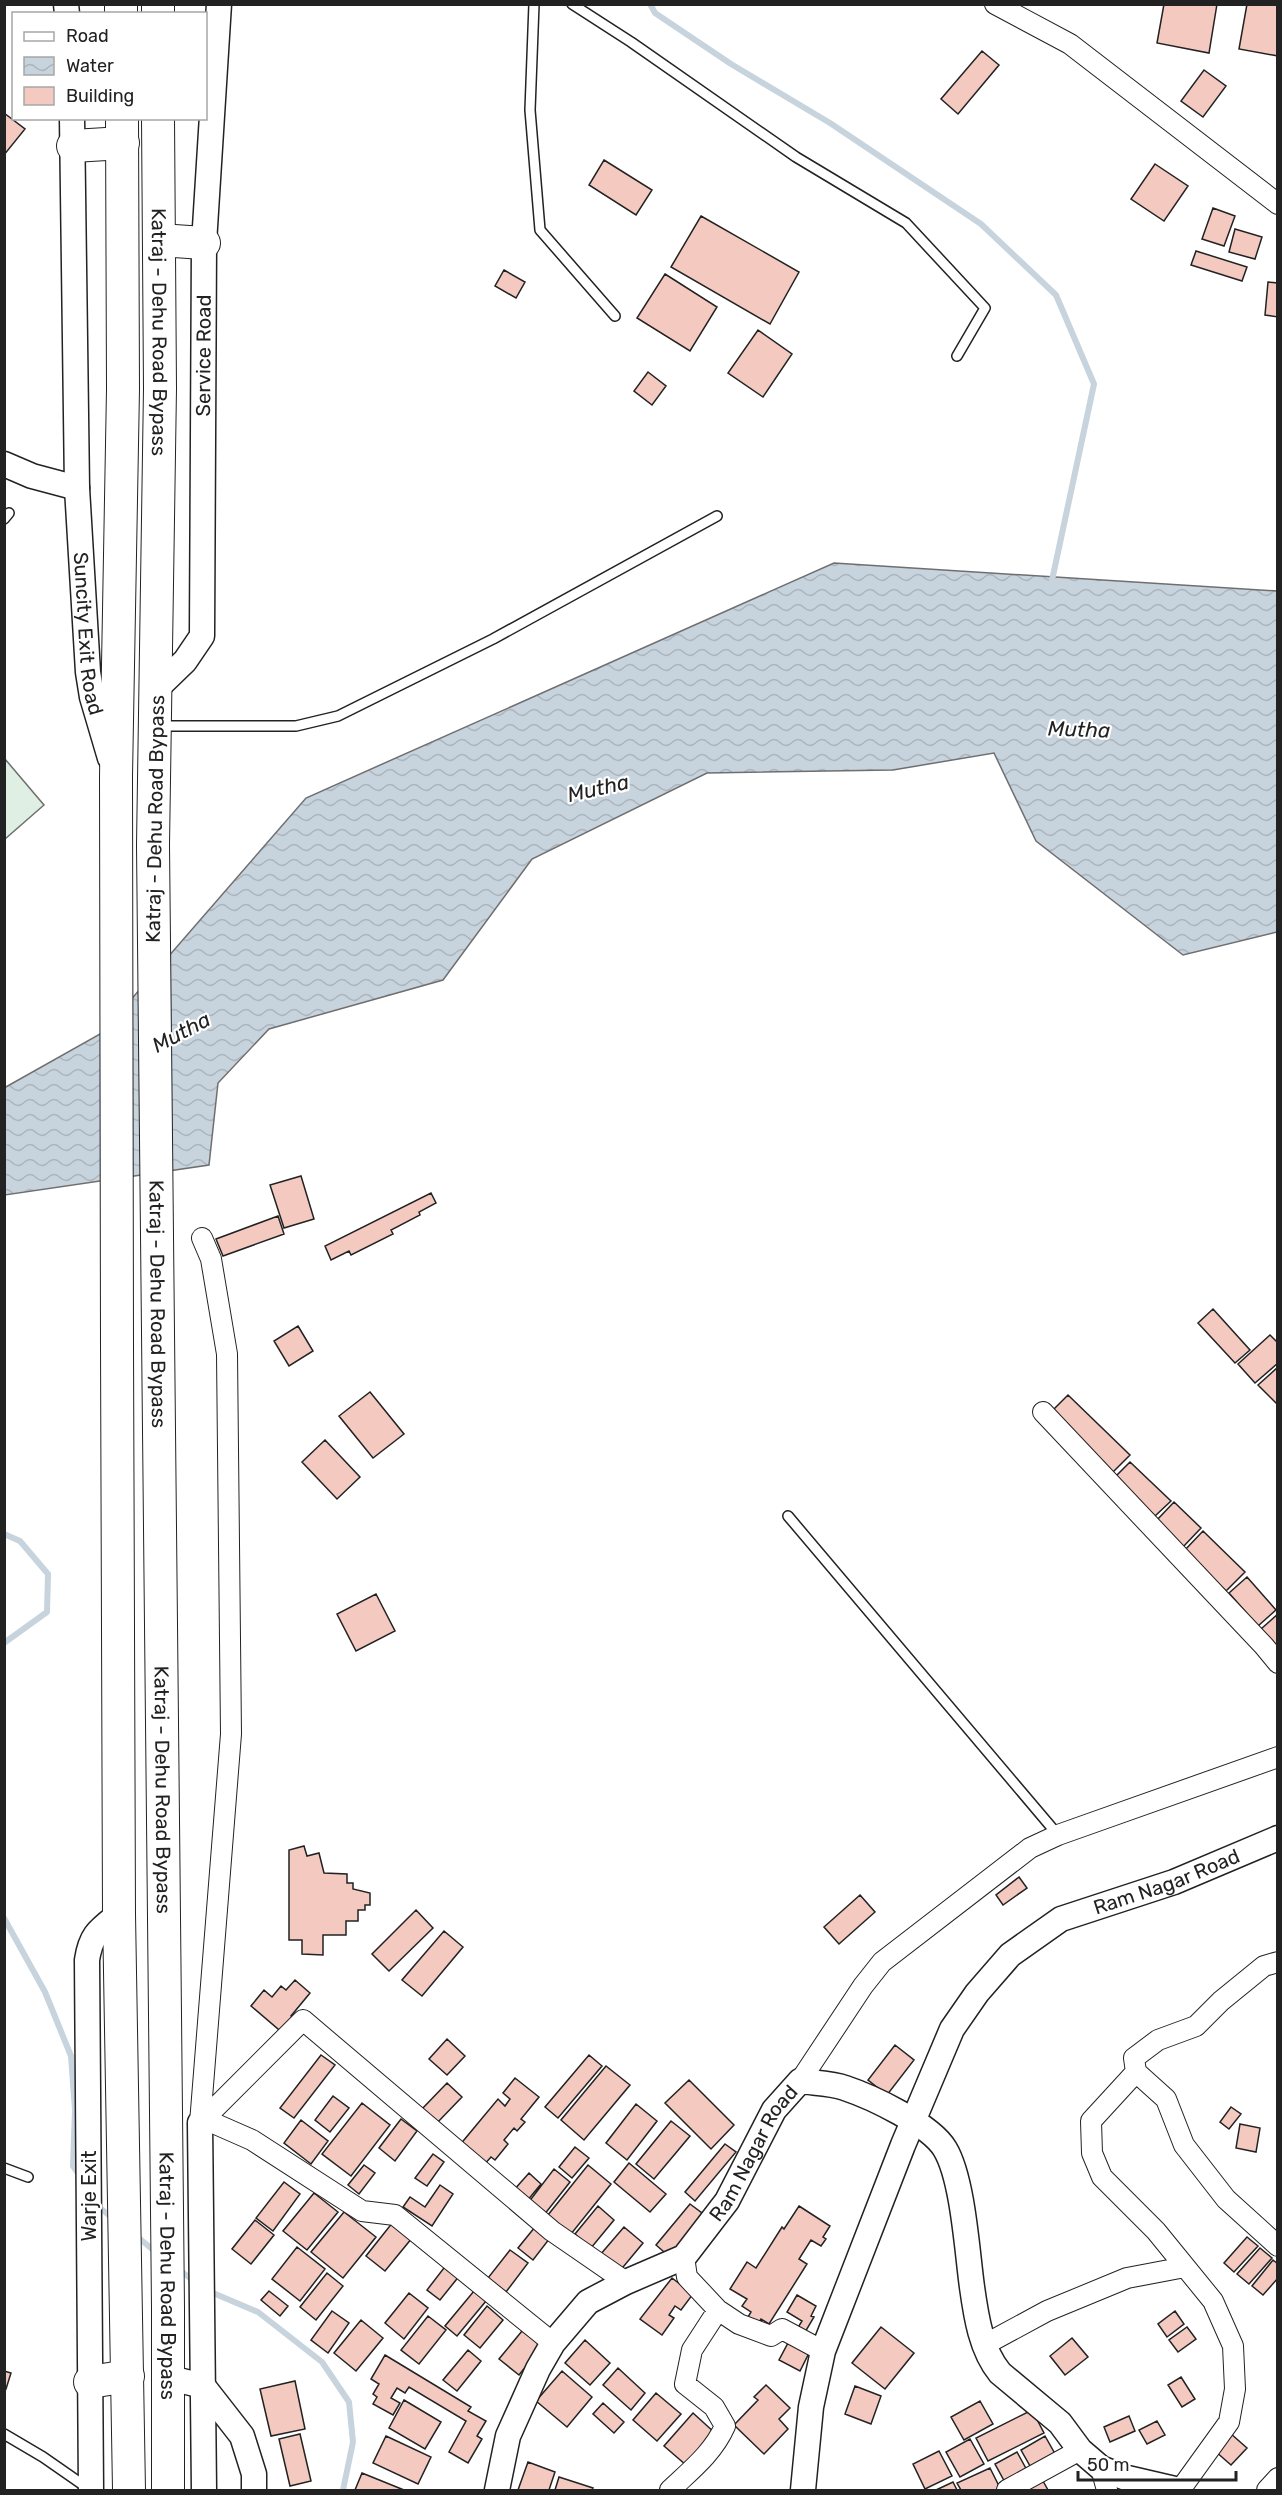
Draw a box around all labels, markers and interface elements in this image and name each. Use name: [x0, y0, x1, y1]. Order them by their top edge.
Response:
legend: [12, 12, 207, 120]
text: Road: [66, 25, 109, 47]
text: Water: [66, 55, 114, 77]
text: Building: [66, 85, 134, 107]
street label: Katraj - Dehu Road Bypass: [147, 208, 172, 456]
street label: Service Road: [191, 295, 216, 416]
street label: Suncity Exit Road: [69, 551, 109, 718]
street label: Katraj - Dehu Road Bypass: [141, 695, 169, 943]
water label: Mutha: [1047, 715, 1111, 743]
water label: Mutha: [565, 769, 631, 807]
water label: Mutha: [148, 1006, 214, 1058]
street label: Katraj - Dehu Road Bypass: [144, 1180, 171, 1428]
street label: Katraj - Dehu Road Bypass: [149, 1666, 176, 1914]
street label: Ram Nagar Road: [1090, 1844, 1243, 1920]
street label: Ram Nagar Road: [704, 2080, 803, 2226]
street label: Warje Exit: [77, 2150, 101, 2241]
street label: Katraj - Dehu Road Bypass: [154, 2152, 180, 2400]
scale bar: [1078, 2444, 1236, 2482]
text: 50 m: [1087, 2454, 1130, 2476]

